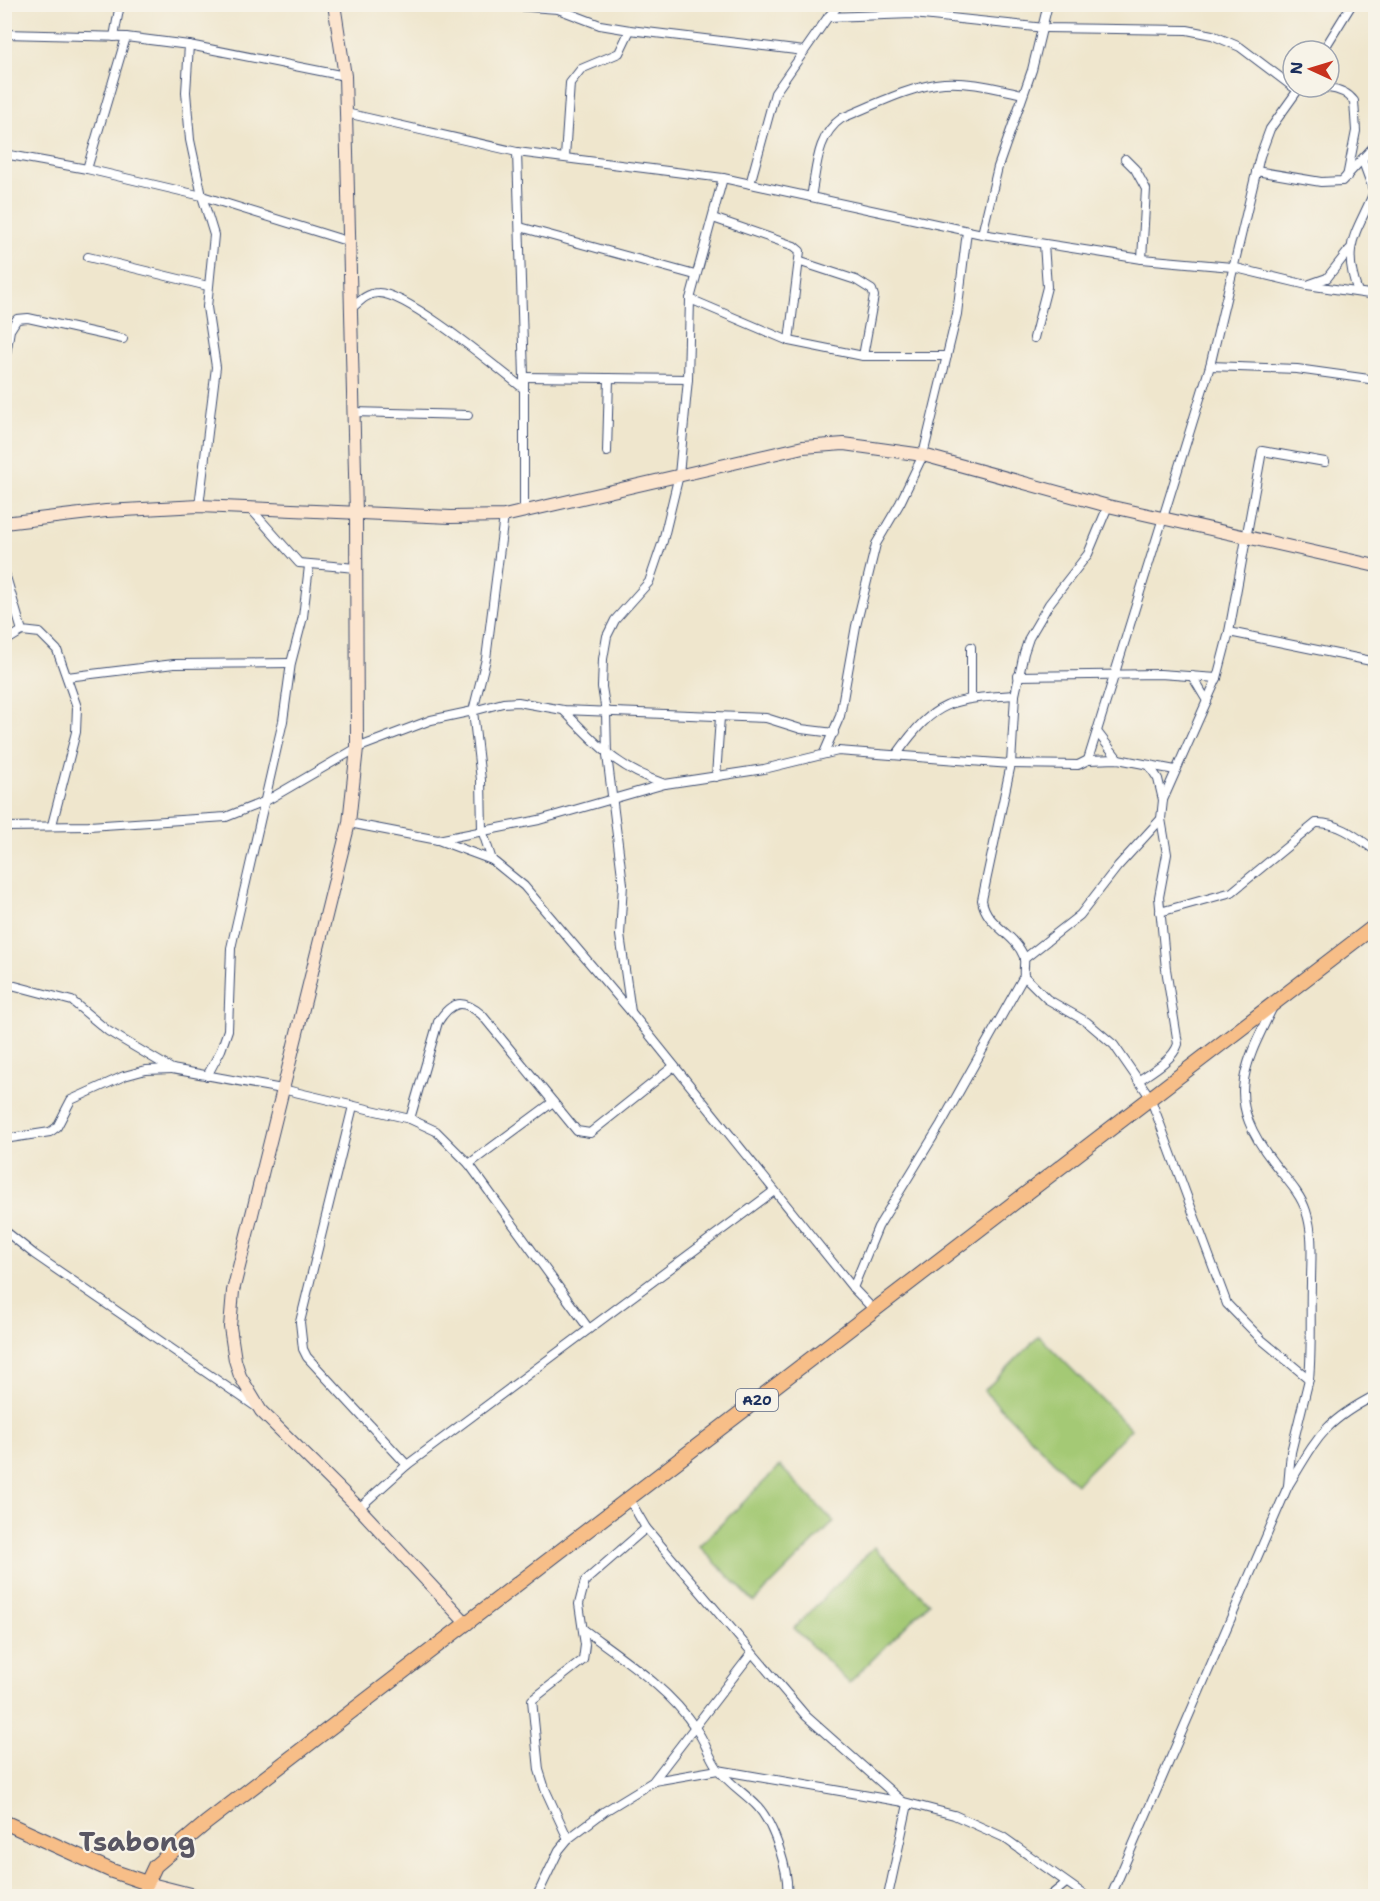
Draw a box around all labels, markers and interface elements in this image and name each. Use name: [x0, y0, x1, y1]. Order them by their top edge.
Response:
north arrow: [1281, 39, 1341, 99]
text: N: [1286, 61, 1307, 75]
road number: A20: [736, 1389, 778, 1411]
district label: Tsabong: [79, 1823, 195, 1860]

